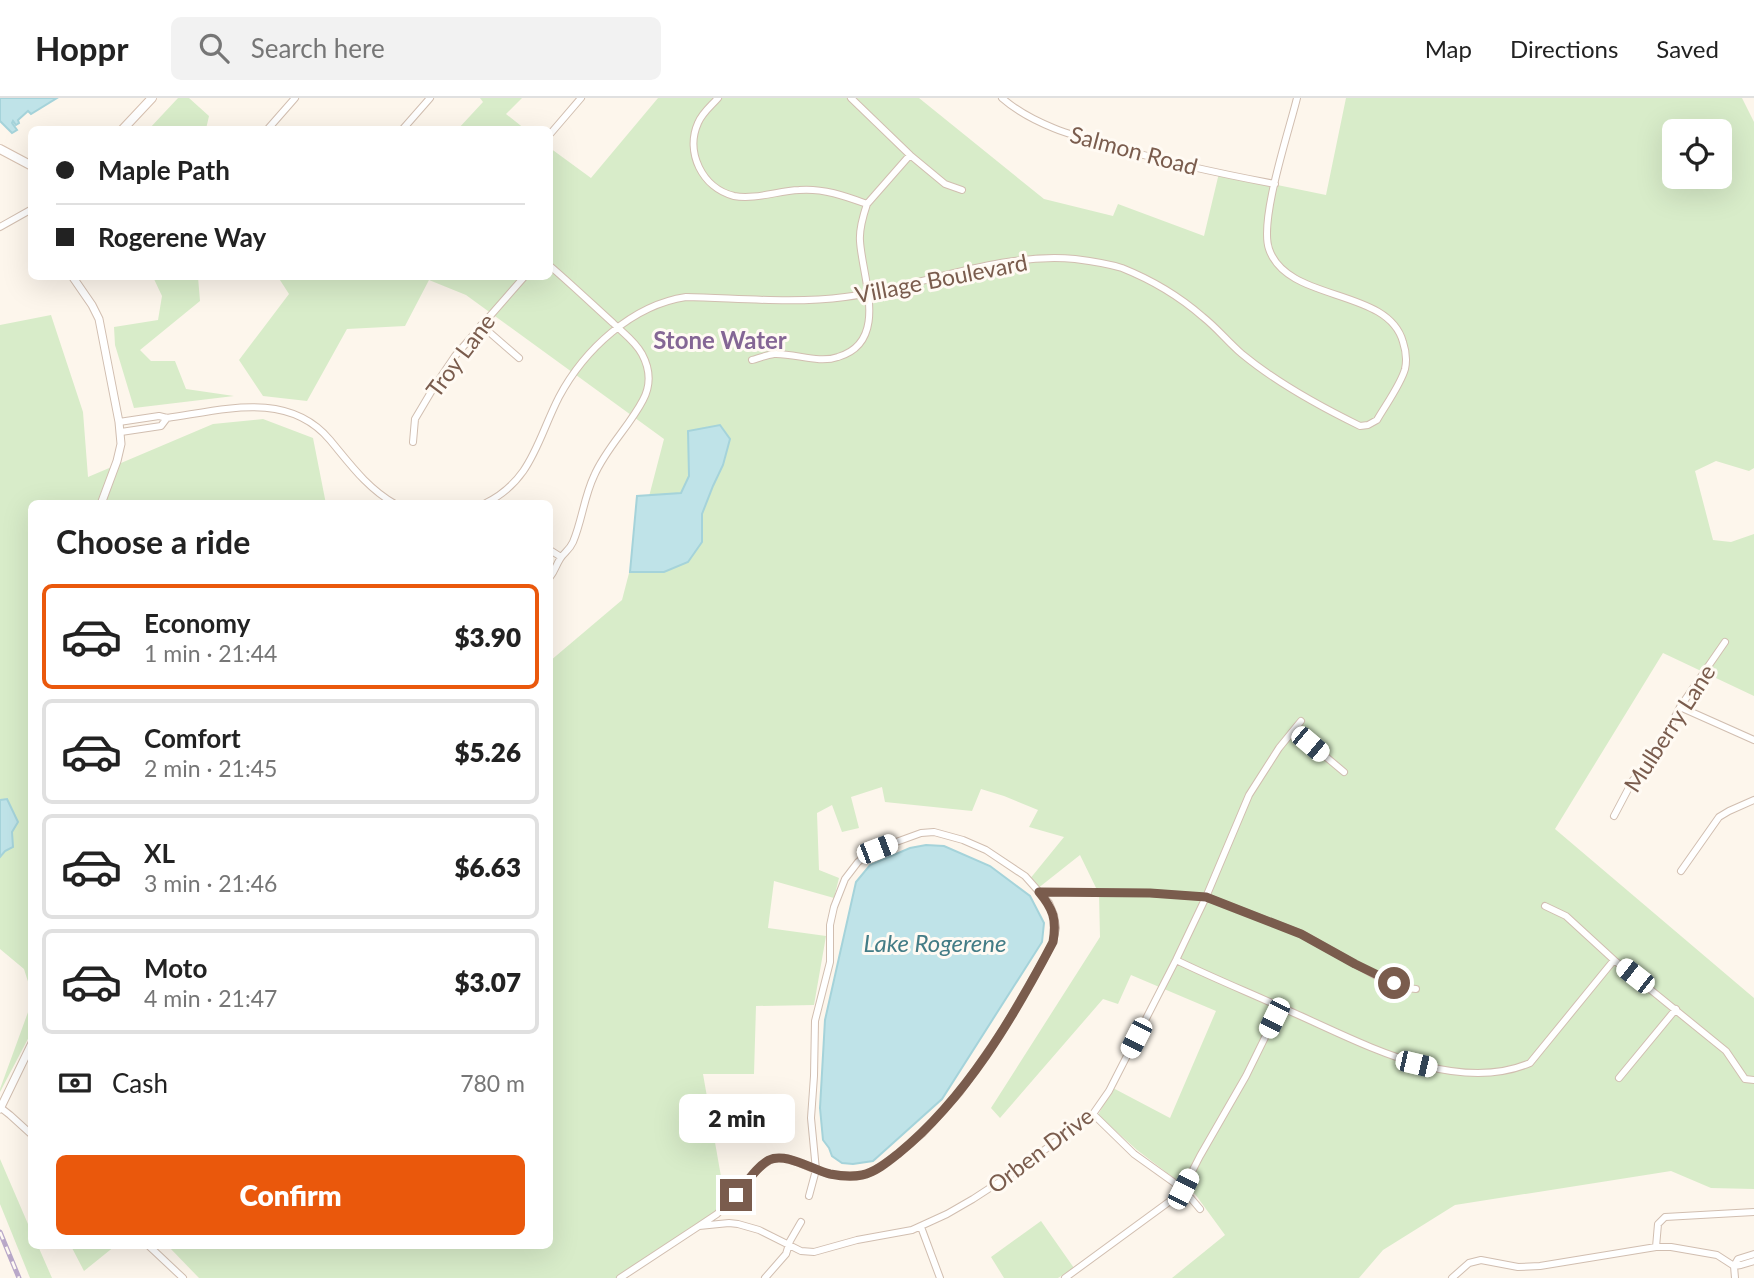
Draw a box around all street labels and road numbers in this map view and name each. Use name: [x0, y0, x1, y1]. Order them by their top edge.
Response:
street label: Salmon Road: [1067, 120, 1201, 180]
street label: Village Boulevard: [852, 248, 1030, 308]
street label: Troy Lane: [420, 308, 500, 402]
street label: Mulberry Lane: [1617, 659, 1721, 797]
street label: Orben Drive: [982, 1101, 1098, 1199]

